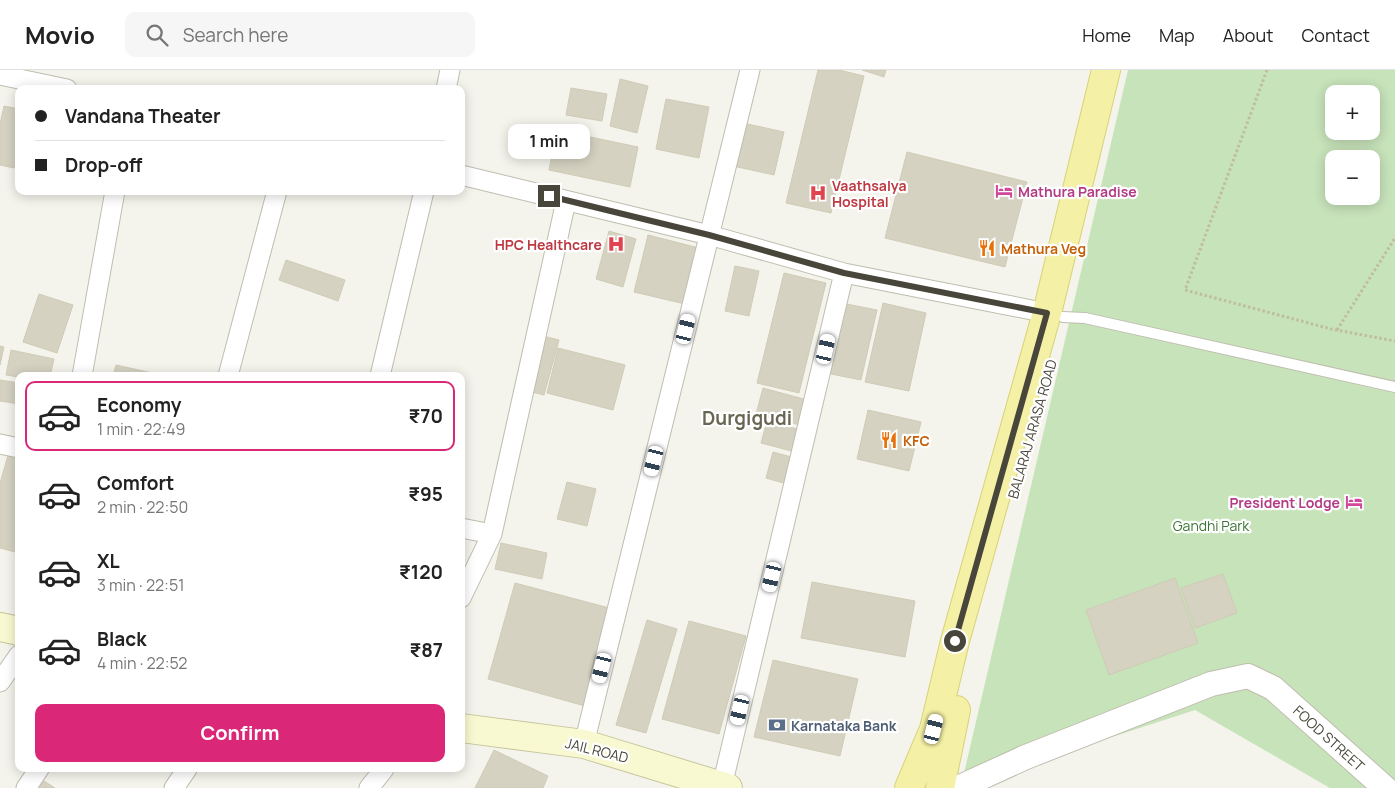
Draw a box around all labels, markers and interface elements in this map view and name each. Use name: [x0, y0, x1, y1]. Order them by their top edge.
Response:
search box: [125, 12, 475, 57]
text: Movio: [25, 18, 95, 51]
icon: search: [143, 21, 171, 49]
text: Search here: [183, 22, 288, 48]
text: Home: [1082, 23, 1131, 47]
text: Map: [1159, 23, 1195, 47]
text: About: [1223, 23, 1273, 47]
text: Contact: [1301, 23, 1370, 47]
map controls: [1325, 85, 1380, 205]
button: +: [1325, 85, 1380, 140]
text: Vandana Theater: [65, 103, 221, 129]
callout: 1 min: [508, 124, 590, 158]
text: 1 min: [529, 130, 569, 152]
button: −: [1325, 150, 1380, 205]
text: Drop-off: [65, 152, 142, 178]
place label: Vaathsalya Hospital: [832, 176, 906, 211]
hotel icon: Mathura Paradise: [994, 181, 1014, 201]
place label: Mathura Paradise: [1018, 182, 1137, 201]
hospital icon: Vaathsalya Hospital: [808, 183, 828, 203]
route end: [538, 185, 560, 207]
hospital icon: HPC Healthcare: [606, 234, 626, 254]
place label: HPC Healthcare: [495, 235, 602, 254]
restaurant icon: Mathura Veg: [977, 238, 997, 258]
place label: Mathura Veg: [1001, 239, 1086, 258]
car: [675, 313, 696, 345]
car: [815, 333, 836, 365]
street label: BALARAJ ARASA ROAD: [1003, 357, 1061, 501]
text: Economy: [97, 392, 181, 418]
icon: car: [37, 394, 82, 439]
text: ₹70: [409, 403, 443, 429]
district label: Durgigudi: [702, 405, 792, 431]
text: 1 min · 22:49: [97, 418, 186, 440]
restaurant icon: KFC: [879, 430, 899, 450]
place label: KFC: [903, 431, 930, 450]
car: [643, 445, 664, 477]
text: Comfort: [97, 470, 174, 496]
icon: car: [37, 472, 82, 517]
text: ₹95: [408, 481, 443, 507]
hotel icon: President Lodge: [1344, 492, 1364, 512]
place label: President Lodge: [1229, 493, 1340, 512]
text: 2 min · 22:50: [97, 496, 188, 518]
park label: Gandhi Park: [1173, 516, 1250, 535]
text: XL: [97, 548, 120, 574]
icon: car: [37, 550, 82, 595]
text: ₹120: [399, 559, 443, 585]
car: [761, 561, 782, 593]
text: 3 min · 22:51: [97, 574, 184, 596]
text: Black: [97, 626, 146, 652]
icon: car: [37, 628, 82, 673]
route start: [944, 630, 966, 652]
text: ₹87: [409, 637, 443, 663]
text: 4 min · 22:52: [97, 652, 187, 674]
car: [591, 652, 612, 684]
car: [729, 694, 750, 726]
street label: FOOD STREET: [1289, 701, 1369, 775]
button: Confirm: [35, 704, 445, 762]
car: [923, 713, 944, 745]
bank icon: Karnataka Bank: [767, 715, 787, 735]
place label: Karnataka Bank: [791, 716, 897, 735]
street label: JAIL ROAD: [563, 733, 631, 767]

